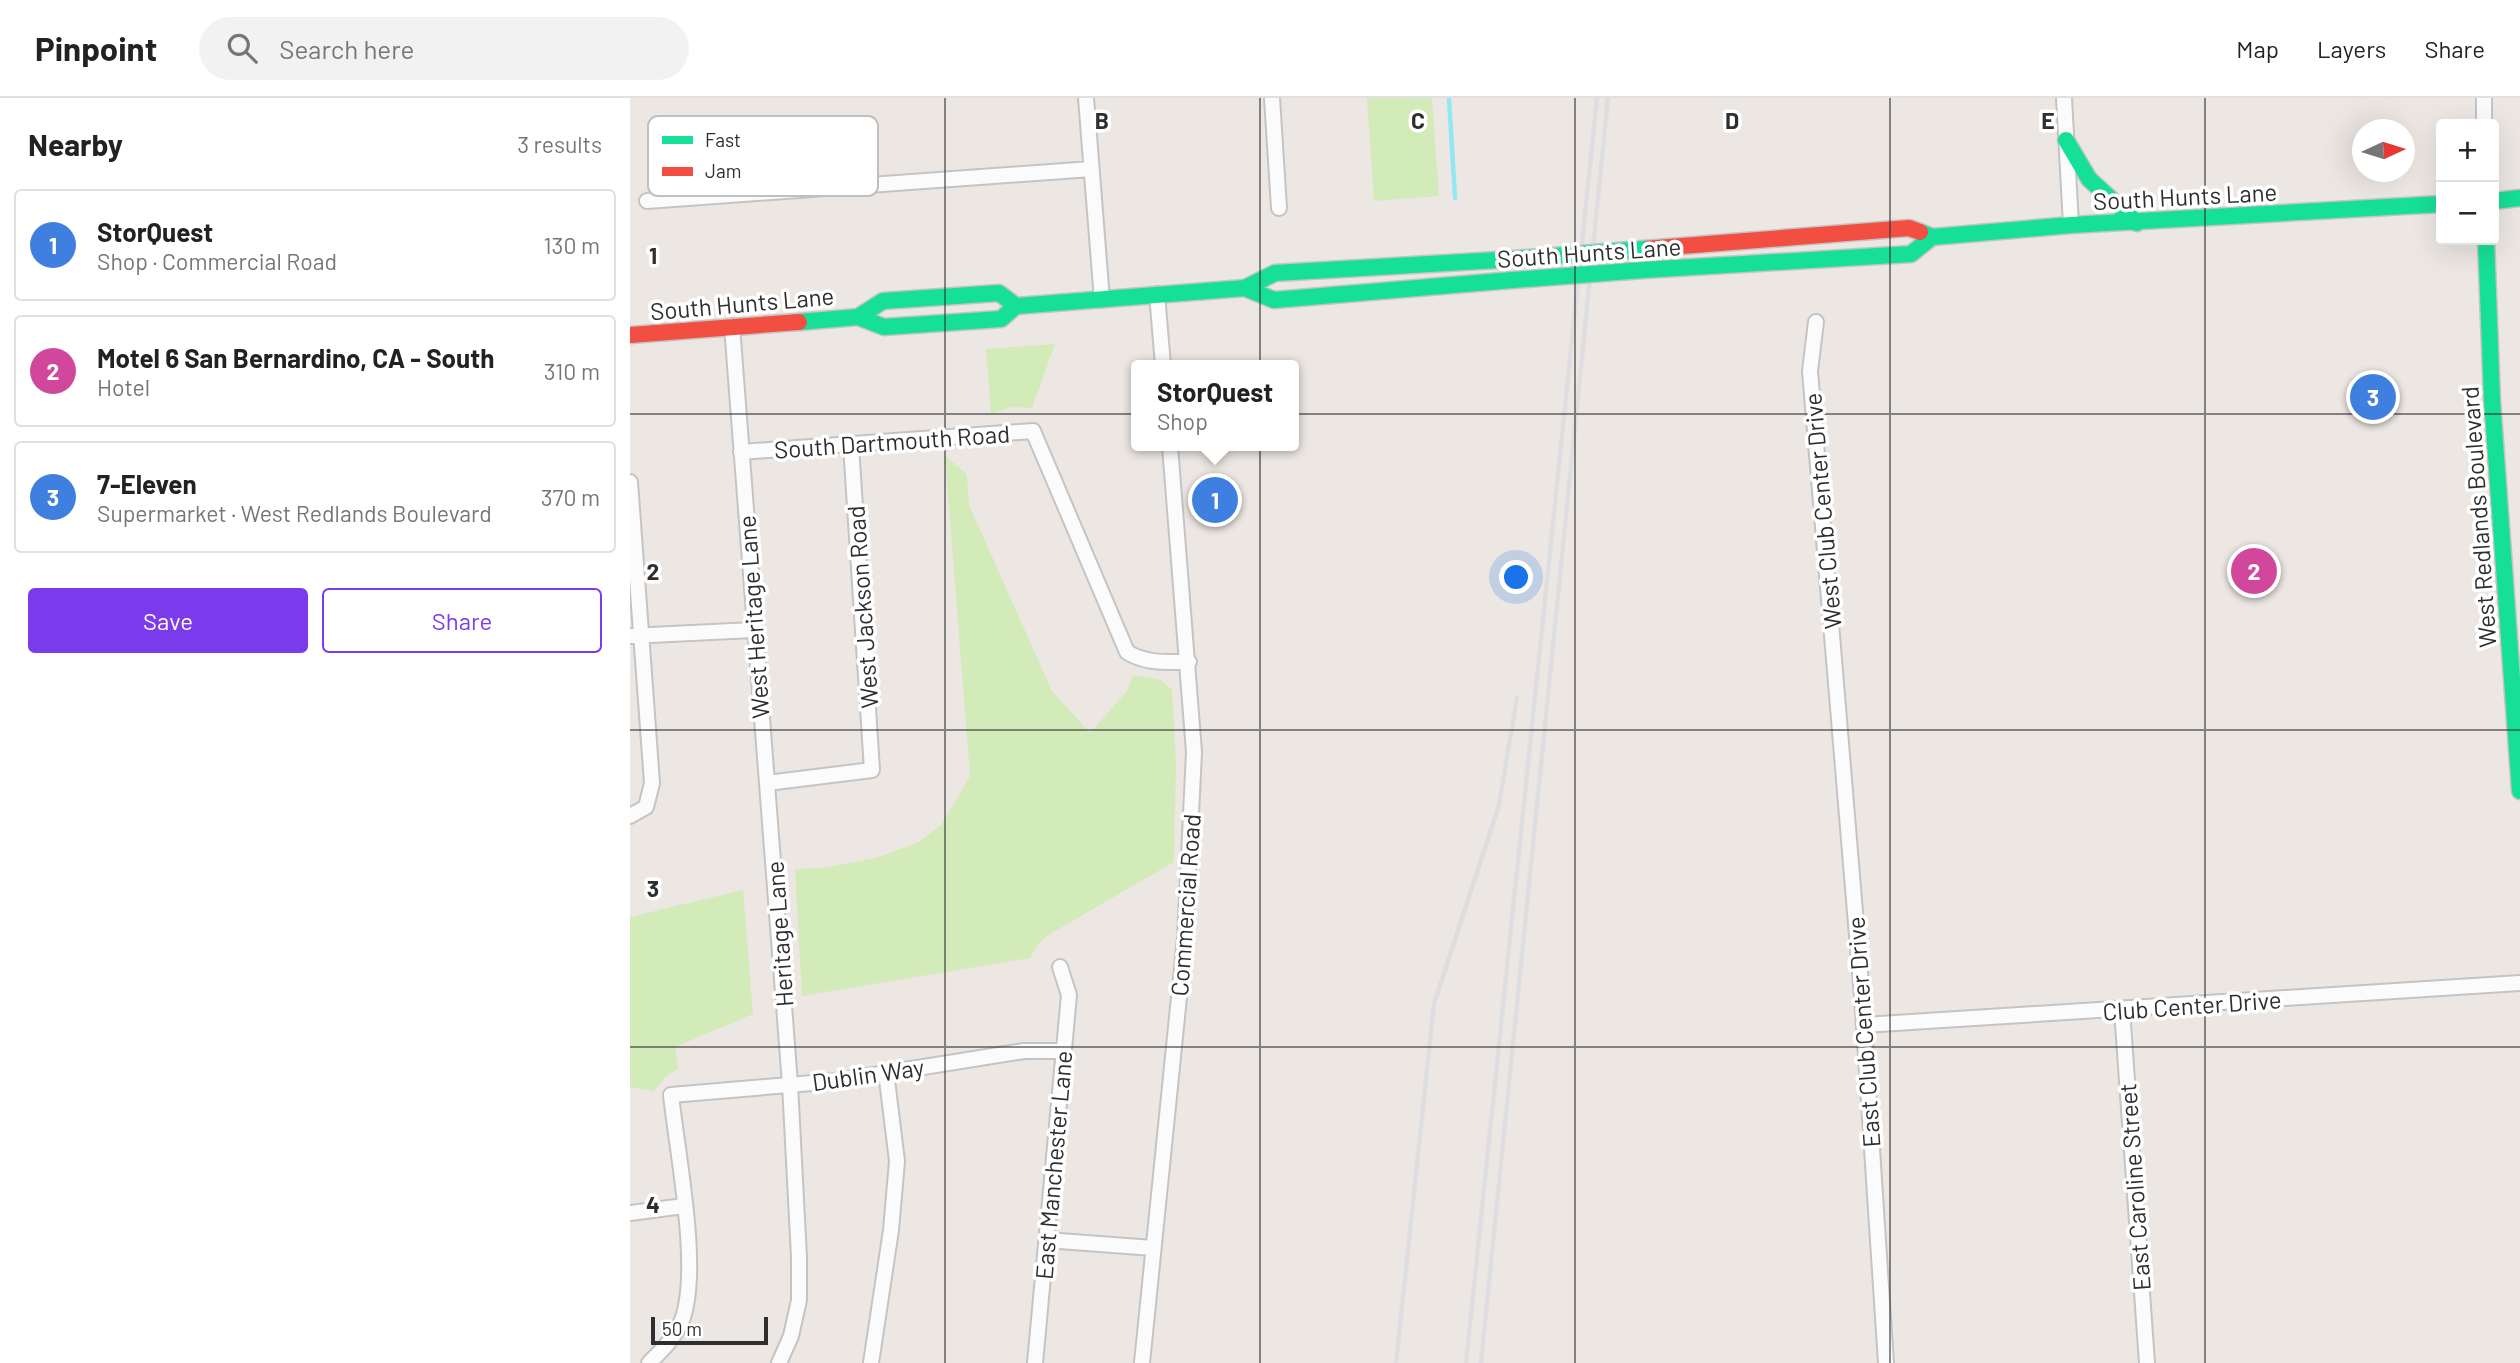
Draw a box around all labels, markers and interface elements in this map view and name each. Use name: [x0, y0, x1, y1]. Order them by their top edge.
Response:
search box: [199, 17, 689, 80]
text: Pinpoint: [35, 28, 157, 68]
icon: search: [223, 29, 261, 67]
text: Search here: [279, 33, 414, 64]
text: Map: [2236, 34, 2279, 63]
text: Layers: [2317, 34, 2386, 63]
text: Share: [2424, 34, 2485, 63]
text: B: [1095, 106, 1109, 134]
text: C: [1411, 106, 1425, 134]
text: D: [1725, 106, 1739, 134]
text: E: [2041, 106, 2055, 134]
legend: [648, 116, 878, 196]
north arrow: [2352, 119, 2415, 182]
map controls: [2436, 119, 2499, 245]
button: +: [2436, 119, 2499, 182]
text: Nearby: [28, 126, 123, 162]
text: Fast: [705, 128, 741, 151]
text: 3 results: [517, 130, 602, 158]
text: Jam: [705, 159, 741, 182]
street label: South Hunts Lane: [2092, 177, 2278, 215]
button: −: [2436, 182, 2499, 245]
text: StorQuest: [97, 216, 213, 247]
text: 1: [49, 231, 57, 259]
text: 130 m: [543, 231, 600, 259]
street label: South Hunts Lane: [1496, 231, 1682, 273]
text: 1: [649, 241, 657, 269]
text: Shop · Commercial Road: [97, 247, 337, 275]
street label: South Hunts Lane: [649, 281, 835, 325]
text: Motel 6 San Bernardino, CA - South: [97, 342, 494, 373]
text: 2: [47, 357, 59, 385]
text: 310 m: [544, 357, 600, 385]
popup: [1131, 360, 1299, 451]
pin: 3: [2350, 371, 2396, 423]
text: Hotel: [97, 373, 150, 401]
text: StorQuest: [1157, 376, 1273, 407]
street label: West Redlands Boulevard: [2454, 385, 2502, 649]
street label: West Club Center Drive: [1797, 392, 1847, 630]
text: Shop: [1157, 407, 1208, 435]
street label: South Dartmouth Road: [773, 418, 1011, 464]
text: 7-Eleven: [97, 468, 197, 499]
pin: 1: [1192, 474, 1238, 526]
text: 3: [47, 483, 59, 511]
text: 370 m: [541, 483, 600, 511]
text: Supermarket · West Redlands Boulevard: [97, 499, 492, 527]
street label: West Jackson Road: [840, 504, 884, 710]
street label: West Heritage Lane: [731, 514, 775, 720]
pin: 2: [2231, 545, 2277, 597]
text: 2: [647, 557, 659, 585]
your location: [1499, 560, 1533, 594]
button: Save: [28, 588, 308, 653]
button: Share: [322, 588, 602, 653]
street label: Commercial Road: [1164, 813, 1206, 997]
street label: Heritage Lane: [759, 860, 799, 1008]
text: 3: [647, 874, 659, 902]
street label: East Club Center Drive: [1840, 916, 1886, 1148]
street label: Club Center Drive: [2102, 984, 2282, 1026]
street label: East Manchester Lane: [1029, 1049, 1077, 1281]
street label: Dublin Way: [810, 1052, 926, 1096]
street label: East Caroline Street: [2112, 1082, 2156, 1292]
text: 4: [646, 1190, 660, 1218]
scale bar: [651, 1314, 768, 1346]
text: 50 m: [662, 1317, 702, 1340]

